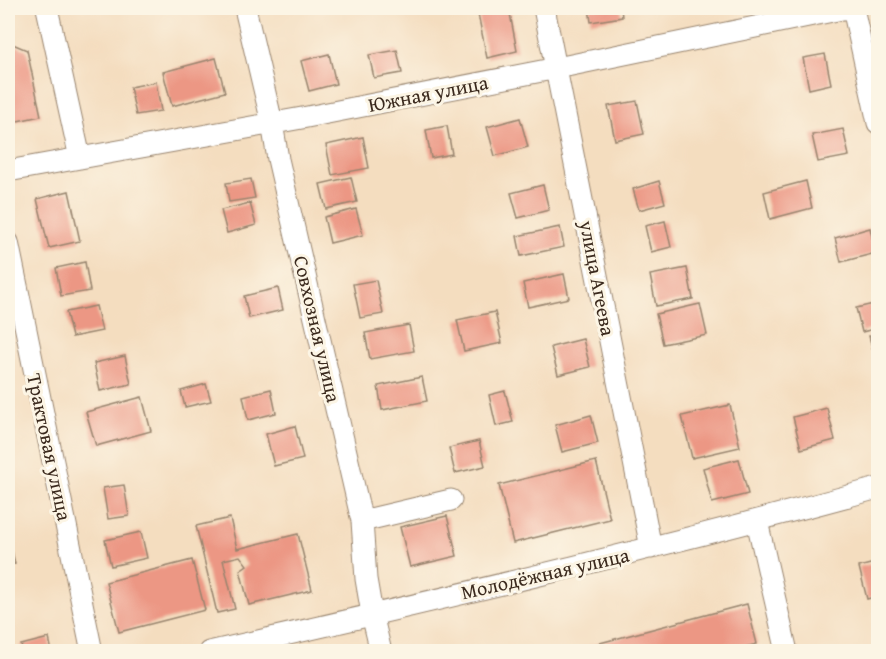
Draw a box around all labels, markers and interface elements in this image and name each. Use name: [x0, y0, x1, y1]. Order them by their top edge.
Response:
street label: Южная улица: [366, 67, 491, 119]
street label: улица Агеева: [572, 217, 623, 339]
street label: Совхозная улица: [287, 253, 349, 406]
street label: Трактовая улица: [20, 371, 80, 524]
street label: Молодёжная улица: [458, 539, 632, 606]

